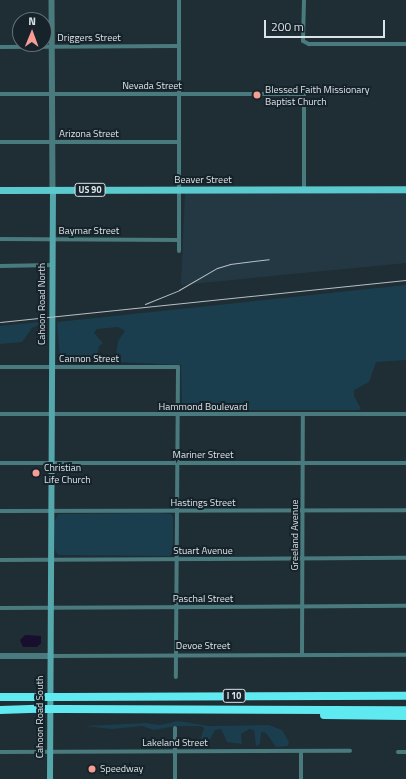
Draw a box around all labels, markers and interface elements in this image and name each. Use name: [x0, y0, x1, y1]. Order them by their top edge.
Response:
north arrow: [12, 12, 52, 52]
scale bar: [266, 12, 387, 38]
text: N: [28, 13, 36, 29]
text: 200 m: [271, 17, 304, 36]
street label: Driggers Street: [57, 32, 121, 44]
street label: Nevada Street: [122, 80, 182, 92]
place label: Blessed Faith Missionary Baptist Church: [265, 83, 370, 106]
marker: Blessed Faith Missionary Baptist Church: [252, 90, 262, 100]
street label: Arizona Street: [59, 128, 119, 140]
street label: Beaver Street: [174, 174, 232, 186]
road number: US 90: [74, 183, 106, 197]
street label: Baymar Street: [59, 225, 119, 237]
street label: Cahoon Road North: [36, 263, 48, 345]
street label: Cannon Street: [59, 353, 119, 365]
street label: Hammond Boulevard: [158, 401, 248, 413]
street label: Mariner Street: [173, 449, 233, 461]
place label: Christian Life Church: [44, 461, 91, 484]
marker: Christian Life Church: [31, 468, 41, 478]
street label: Hastings Street: [170, 497, 236, 509]
street label: Greeland Avenue: [289, 499, 301, 571]
street label: Stuart Avenue: [173, 545, 233, 557]
street label: Paschal Street: [173, 593, 233, 605]
street label: Devoe Street: [176, 640, 230, 652]
street label: Cahoon Road South: [34, 676, 46, 758]
road number: I 10: [222, 689, 246, 703]
street label: Lakeland Street: [142, 737, 208, 749]
place label: Speedway: [100, 763, 143, 775]
marker: Speedway: [87, 764, 97, 774]

